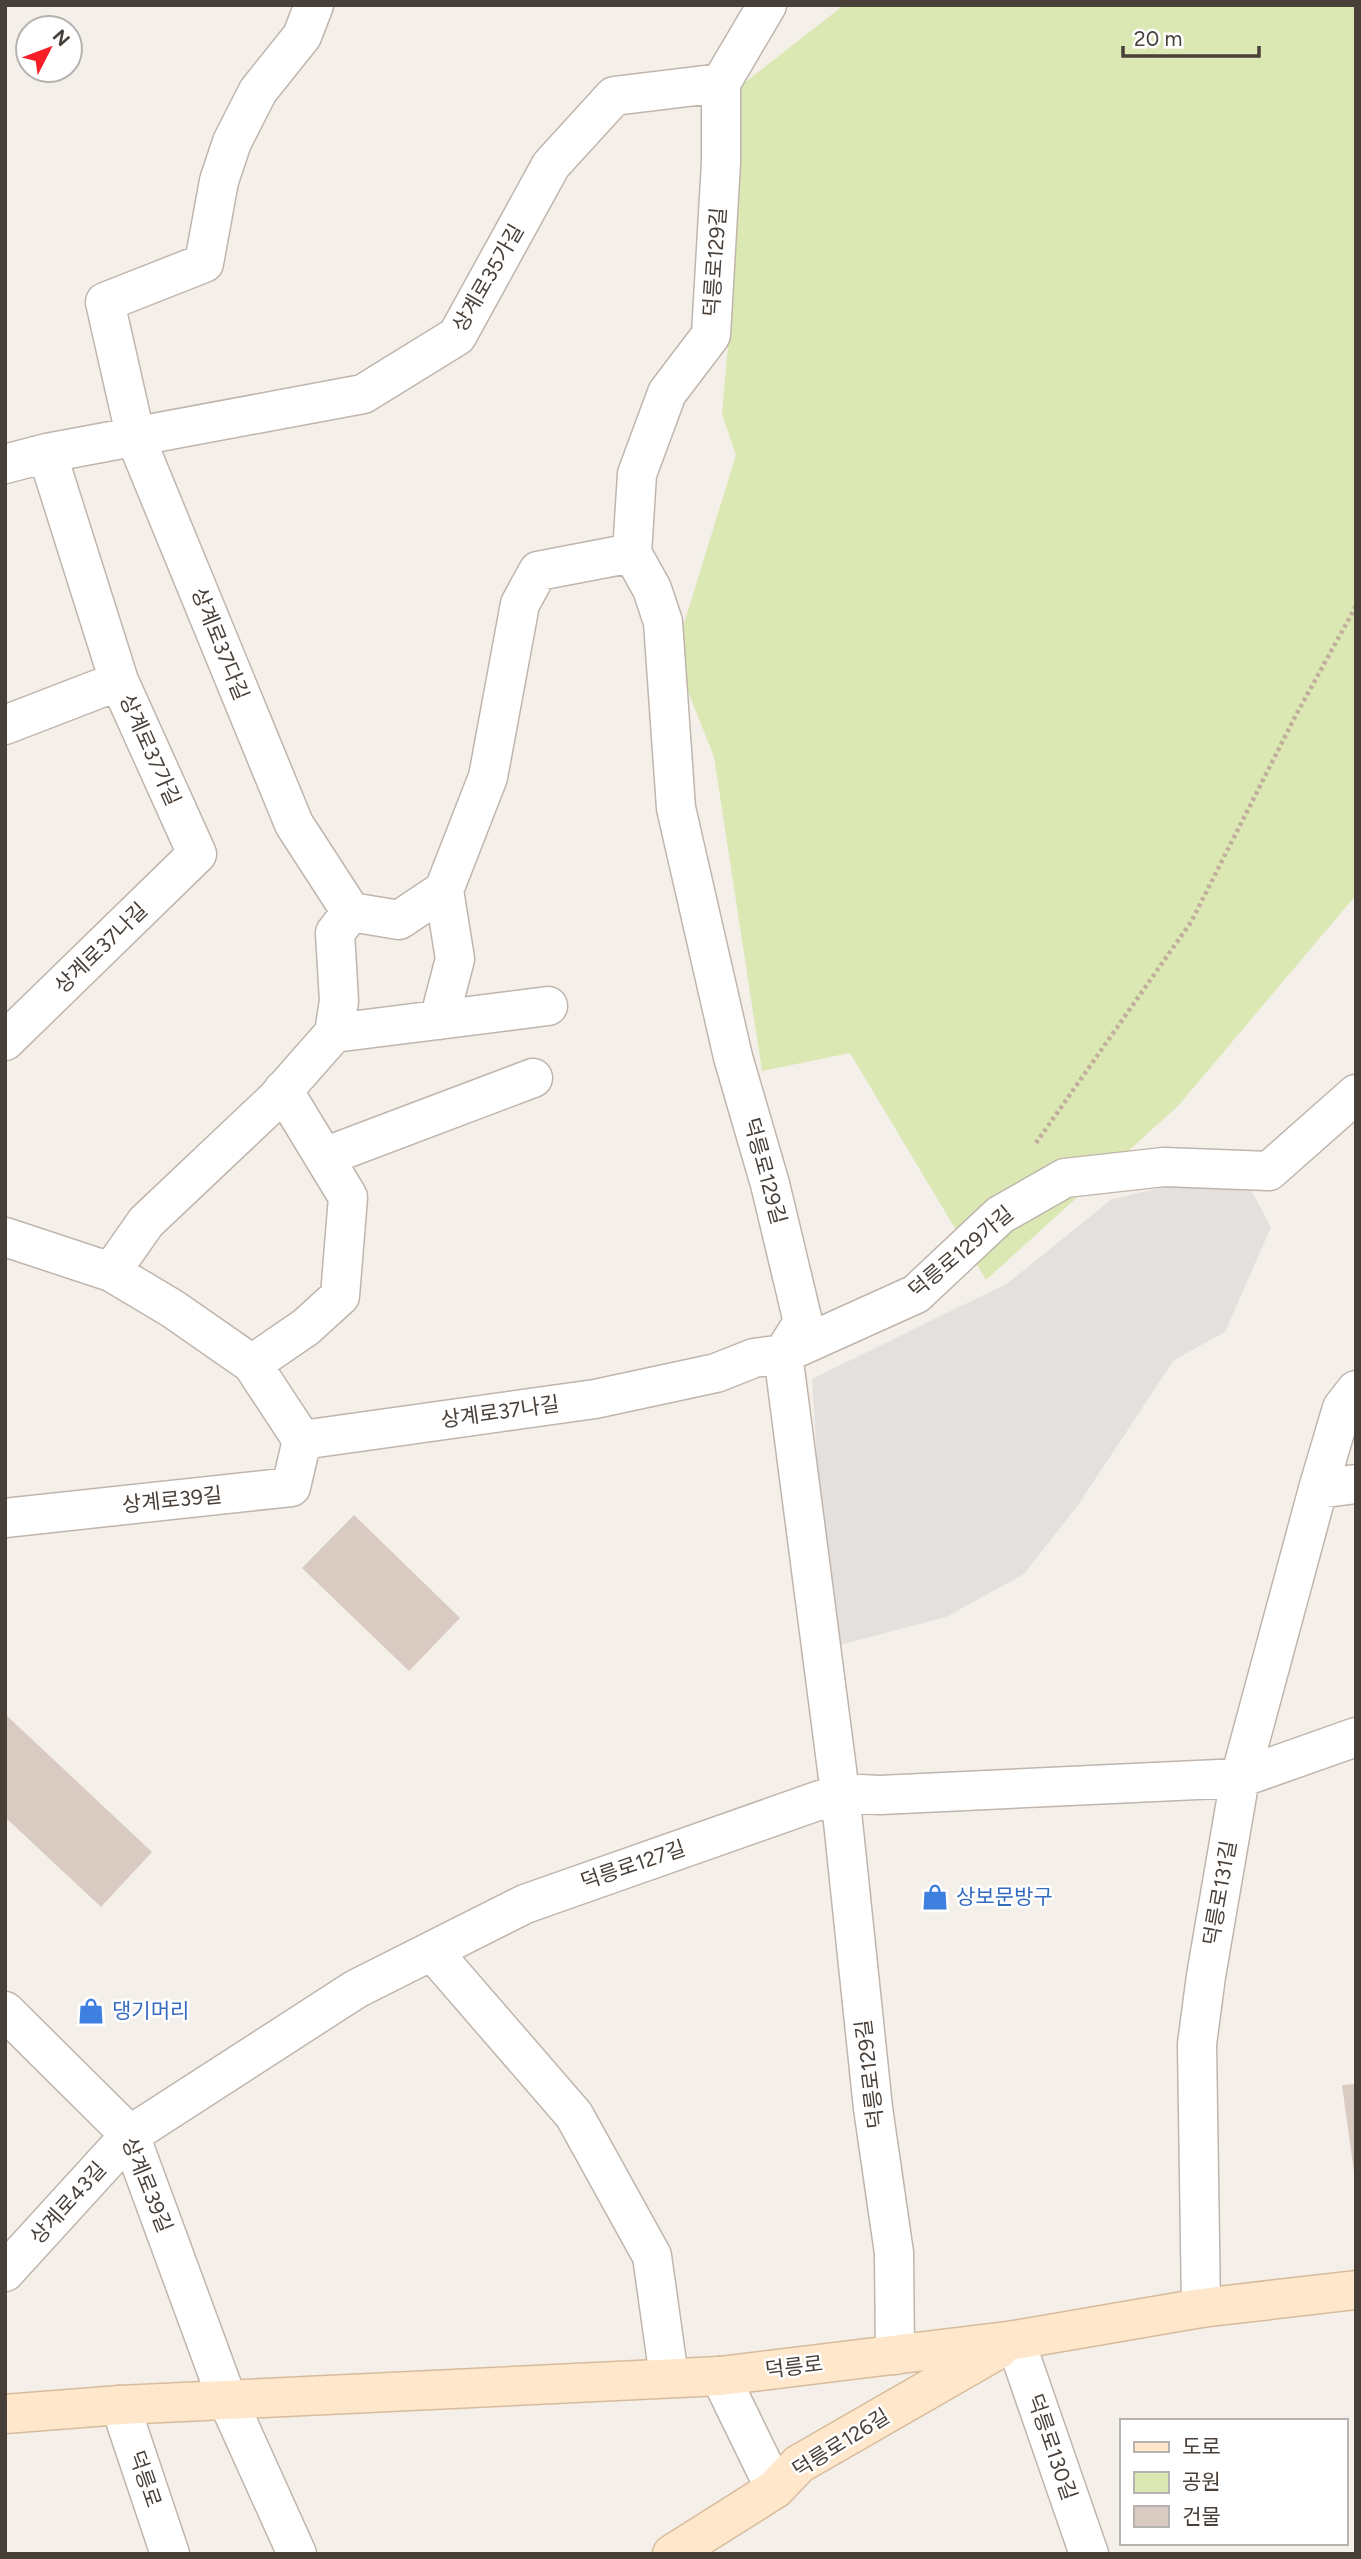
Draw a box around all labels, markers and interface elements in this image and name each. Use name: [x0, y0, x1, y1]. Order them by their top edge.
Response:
north arrow: [14, 14, 84, 84]
scale bar: [1123, 14, 1260, 58]
text: N: [48, 25, 75, 51]
text: 20 m: [1134, 26, 1182, 51]
street label: 덕릉로129길: [698, 206, 731, 317]
street label: 상계로35가길: [447, 219, 528, 336]
street label: 상계로37다길: [187, 584, 254, 704]
street label: 상계로37가길: [115, 690, 186, 809]
street label: 상계로37나길: [49, 897, 152, 998]
street label: 덕릉로129길: [739, 1115, 792, 1227]
street label: 덕릉로129가길: [903, 1201, 1018, 1303]
street label: 상계로37나길: [439, 1391, 561, 1432]
street label: 상계로39길: [121, 1482, 223, 1517]
street label: 덕릉로127길: [577, 1835, 688, 1894]
street label: 덕릉로131길: [1198, 1839, 1241, 1947]
shop icon: 상보문방구: [920, 1882, 950, 1912]
place label: 상보문방구: [956, 1884, 1053, 1909]
shop icon: 댕기머리: [76, 1996, 106, 2026]
place label: 댕기머리: [112, 1998, 189, 2023]
street label: 덕릉로129길: [850, 2018, 889, 2130]
street label: 상계로39길: [117, 2133, 178, 2236]
street label: 상계로43길: [24, 2156, 111, 2249]
street label: 덕릉로: [764, 2351, 824, 2382]
street label: 덕릉로130길: [1023, 2390, 1082, 2503]
street label: 덕릉로126길: [788, 2403, 894, 2482]
legend: [1120, 2419, 1347, 2545]
text: 도로: [1182, 2434, 1221, 2459]
street label: 덕릉로: [124, 2447, 167, 2510]
text: 공원: [1182, 2469, 1221, 2494]
text: 건물: [1182, 2504, 1221, 2529]

